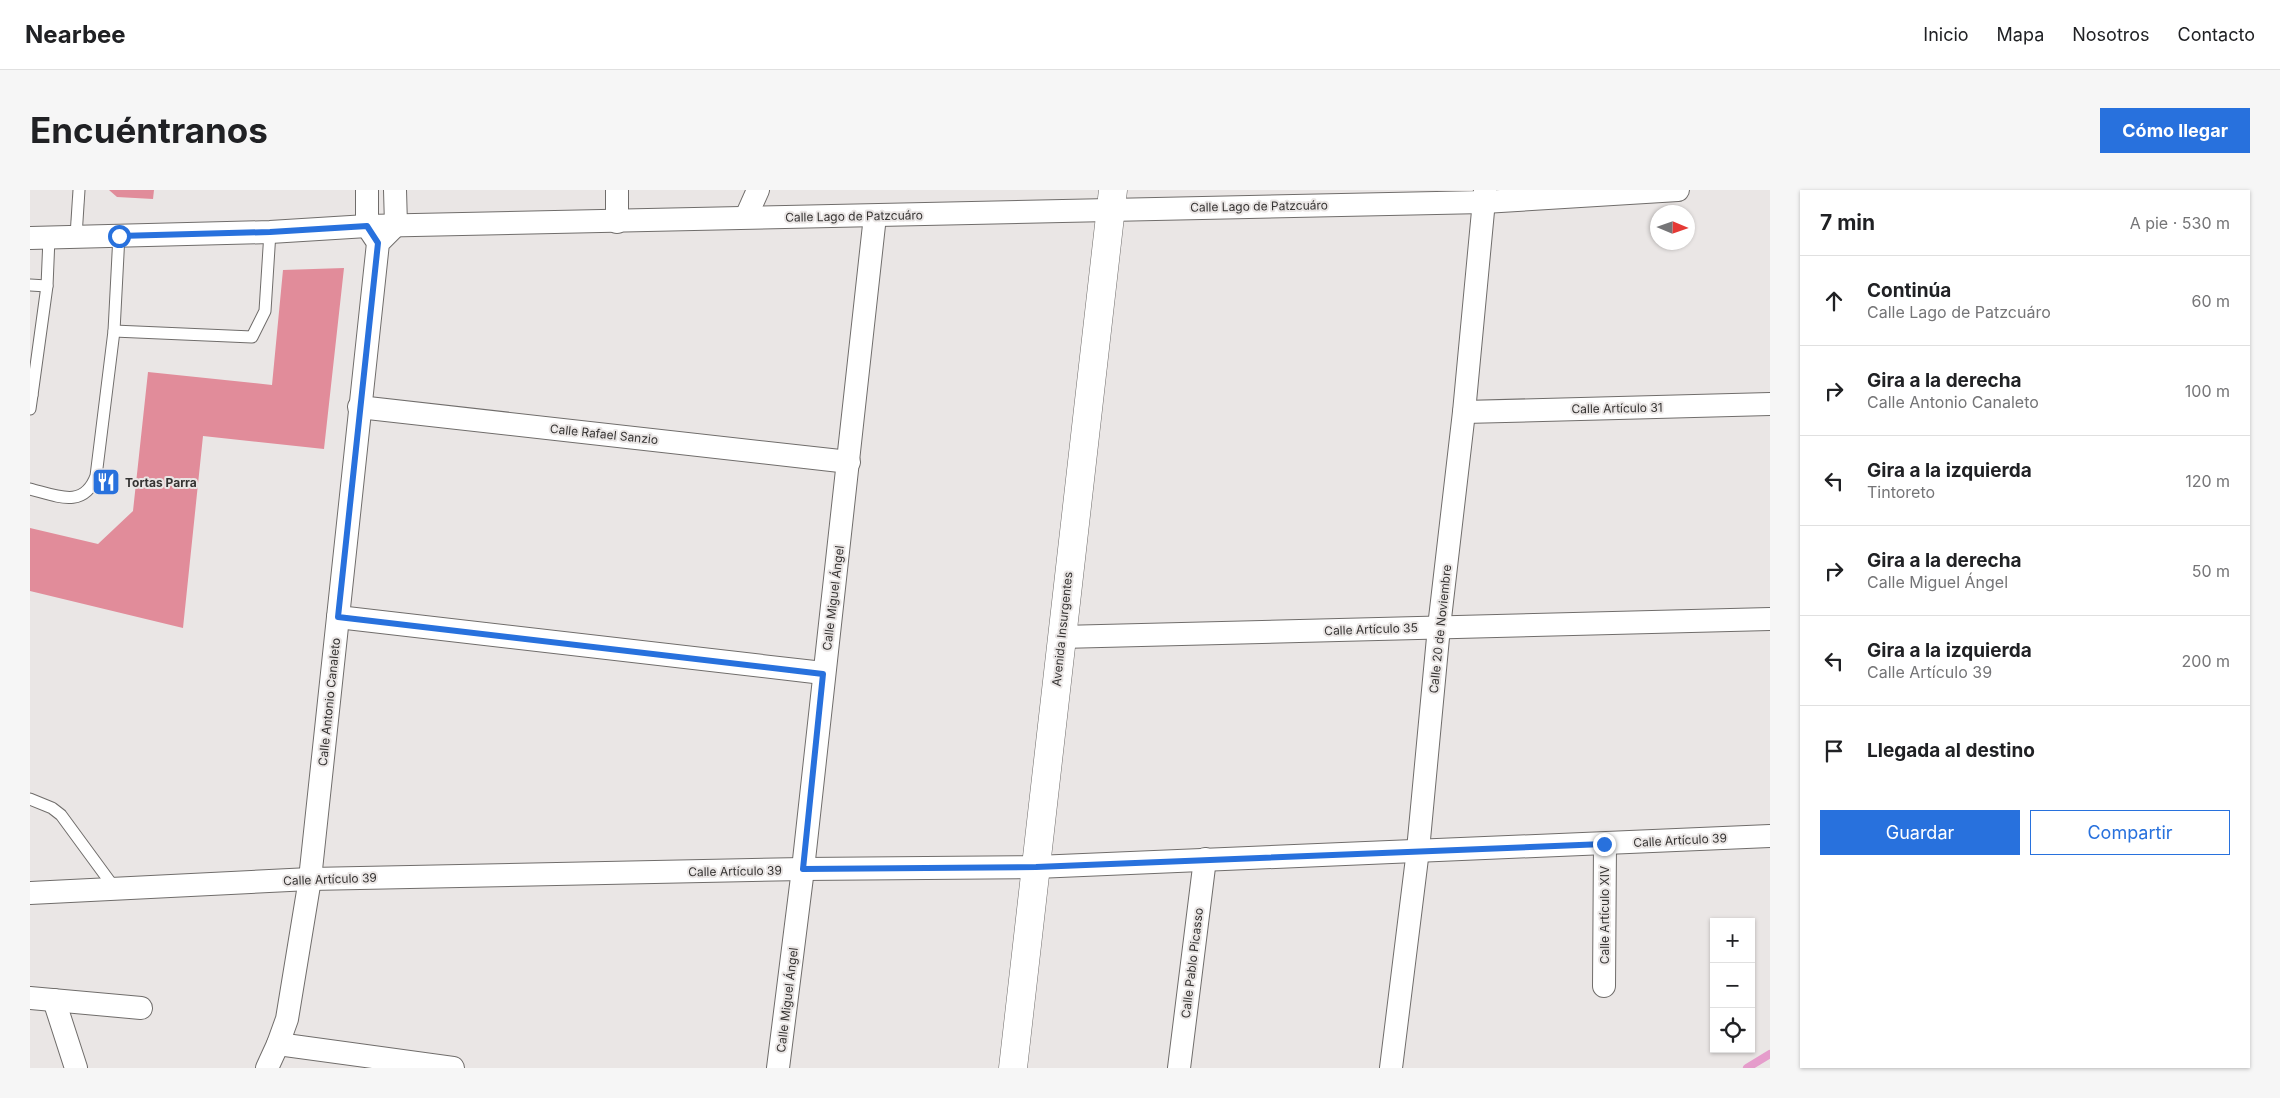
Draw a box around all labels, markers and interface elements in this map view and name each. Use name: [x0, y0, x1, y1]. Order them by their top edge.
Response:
text: Nearbee: [25, 20, 126, 49]
text: Inicio: [1923, 24, 1969, 45]
text: Mapa: [1997, 24, 2044, 45]
text: Nosotros: [2072, 24, 2150, 45]
text: Contacto: [2178, 24, 2255, 45]
button: Cómo llegar: [2100, 108, 2250, 153]
text: Encuéntranos: [30, 109, 268, 151]
street label: Calle Lago de Patzcuáro: [1190, 197, 1328, 215]
north arrow: [1650, 205, 1695, 250]
street label: Calle Lago de Patzcuáro: [785, 207, 923, 225]
text: 7 min: [1820, 210, 1875, 235]
text: A pie · 530 m: [2130, 213, 2230, 233]
route start: [108, 225, 131, 248]
text: Continúa: [1867, 279, 1951, 302]
icon: ahead: [1820, 287, 1848, 315]
text: 60 m: [2191, 291, 2230, 311]
text: Calle Lago de Patzcuáro: [1867, 302, 2051, 322]
text: Gira a la derecha: [1867, 369, 2022, 392]
icon: right: [1820, 377, 1848, 405]
text: 100 m: [2185, 381, 2230, 401]
text: Calle Antonio Canaleto: [1867, 392, 2039, 412]
street label: Calle Artículo 31: [1571, 400, 1663, 416]
street label: Calle Rafael Sanzio: [549, 421, 659, 447]
text: Gira a la izquierda: [1867, 459, 2032, 482]
restaurant icon: Tortas Parra: [91, 467, 121, 497]
icon: left: [1820, 467, 1848, 495]
text: 120 m: [2185, 471, 2230, 491]
place label: Tortas Parra: [125, 475, 197, 490]
text: Tintoreto: [1867, 482, 1935, 502]
street label: Calle Miguel Ángel: [819, 545, 847, 651]
text: Gira a la derecha: [1867, 549, 2022, 572]
icon: right: [1820, 557, 1848, 585]
text: 50 m: [2192, 561, 2230, 581]
street label: Calle 20 de Noviembre: [1426, 564, 1454, 694]
street label: Avenida Insurgentes: [1049, 571, 1075, 687]
text: Calle Miguel Ángel: [1867, 572, 2008, 592]
street label: Calle Artículo 35: [1324, 620, 1418, 638]
street label: Calle Antonio Canaleto: [315, 637, 343, 767]
text: Gira a la izquierda: [1867, 639, 2032, 662]
icon: left: [1820, 647, 1848, 675]
text: 200 m: [2182, 651, 2230, 671]
text: Calle Artículo 39: [1867, 662, 1992, 682]
icon: arrive: [1820, 737, 1848, 765]
text: Llegada al destino: [1867, 739, 2035, 762]
button: Guardar: [1820, 810, 2020, 855]
button: Compartir: [2030, 810, 2230, 855]
street label: Calle Artículo 39: [1633, 830, 1727, 850]
route end: [1593, 833, 1616, 856]
street label: Calle Artículo 39: [688, 863, 782, 879]
street label: Calle Artículo XIV: [1597, 866, 1612, 964]
street label: Calle Artículo 39: [283, 870, 377, 888]
street label: Calle Pablo Picasso: [1178, 907, 1206, 1019]
map controls: [1710, 918, 1755, 1053]
button: +: [1710, 918, 1755, 963]
street label: Calle Miguel Ángel: [773, 947, 801, 1053]
button: −: [1710, 963, 1755, 1008]
button: locate: [1710, 1008, 1755, 1053]

